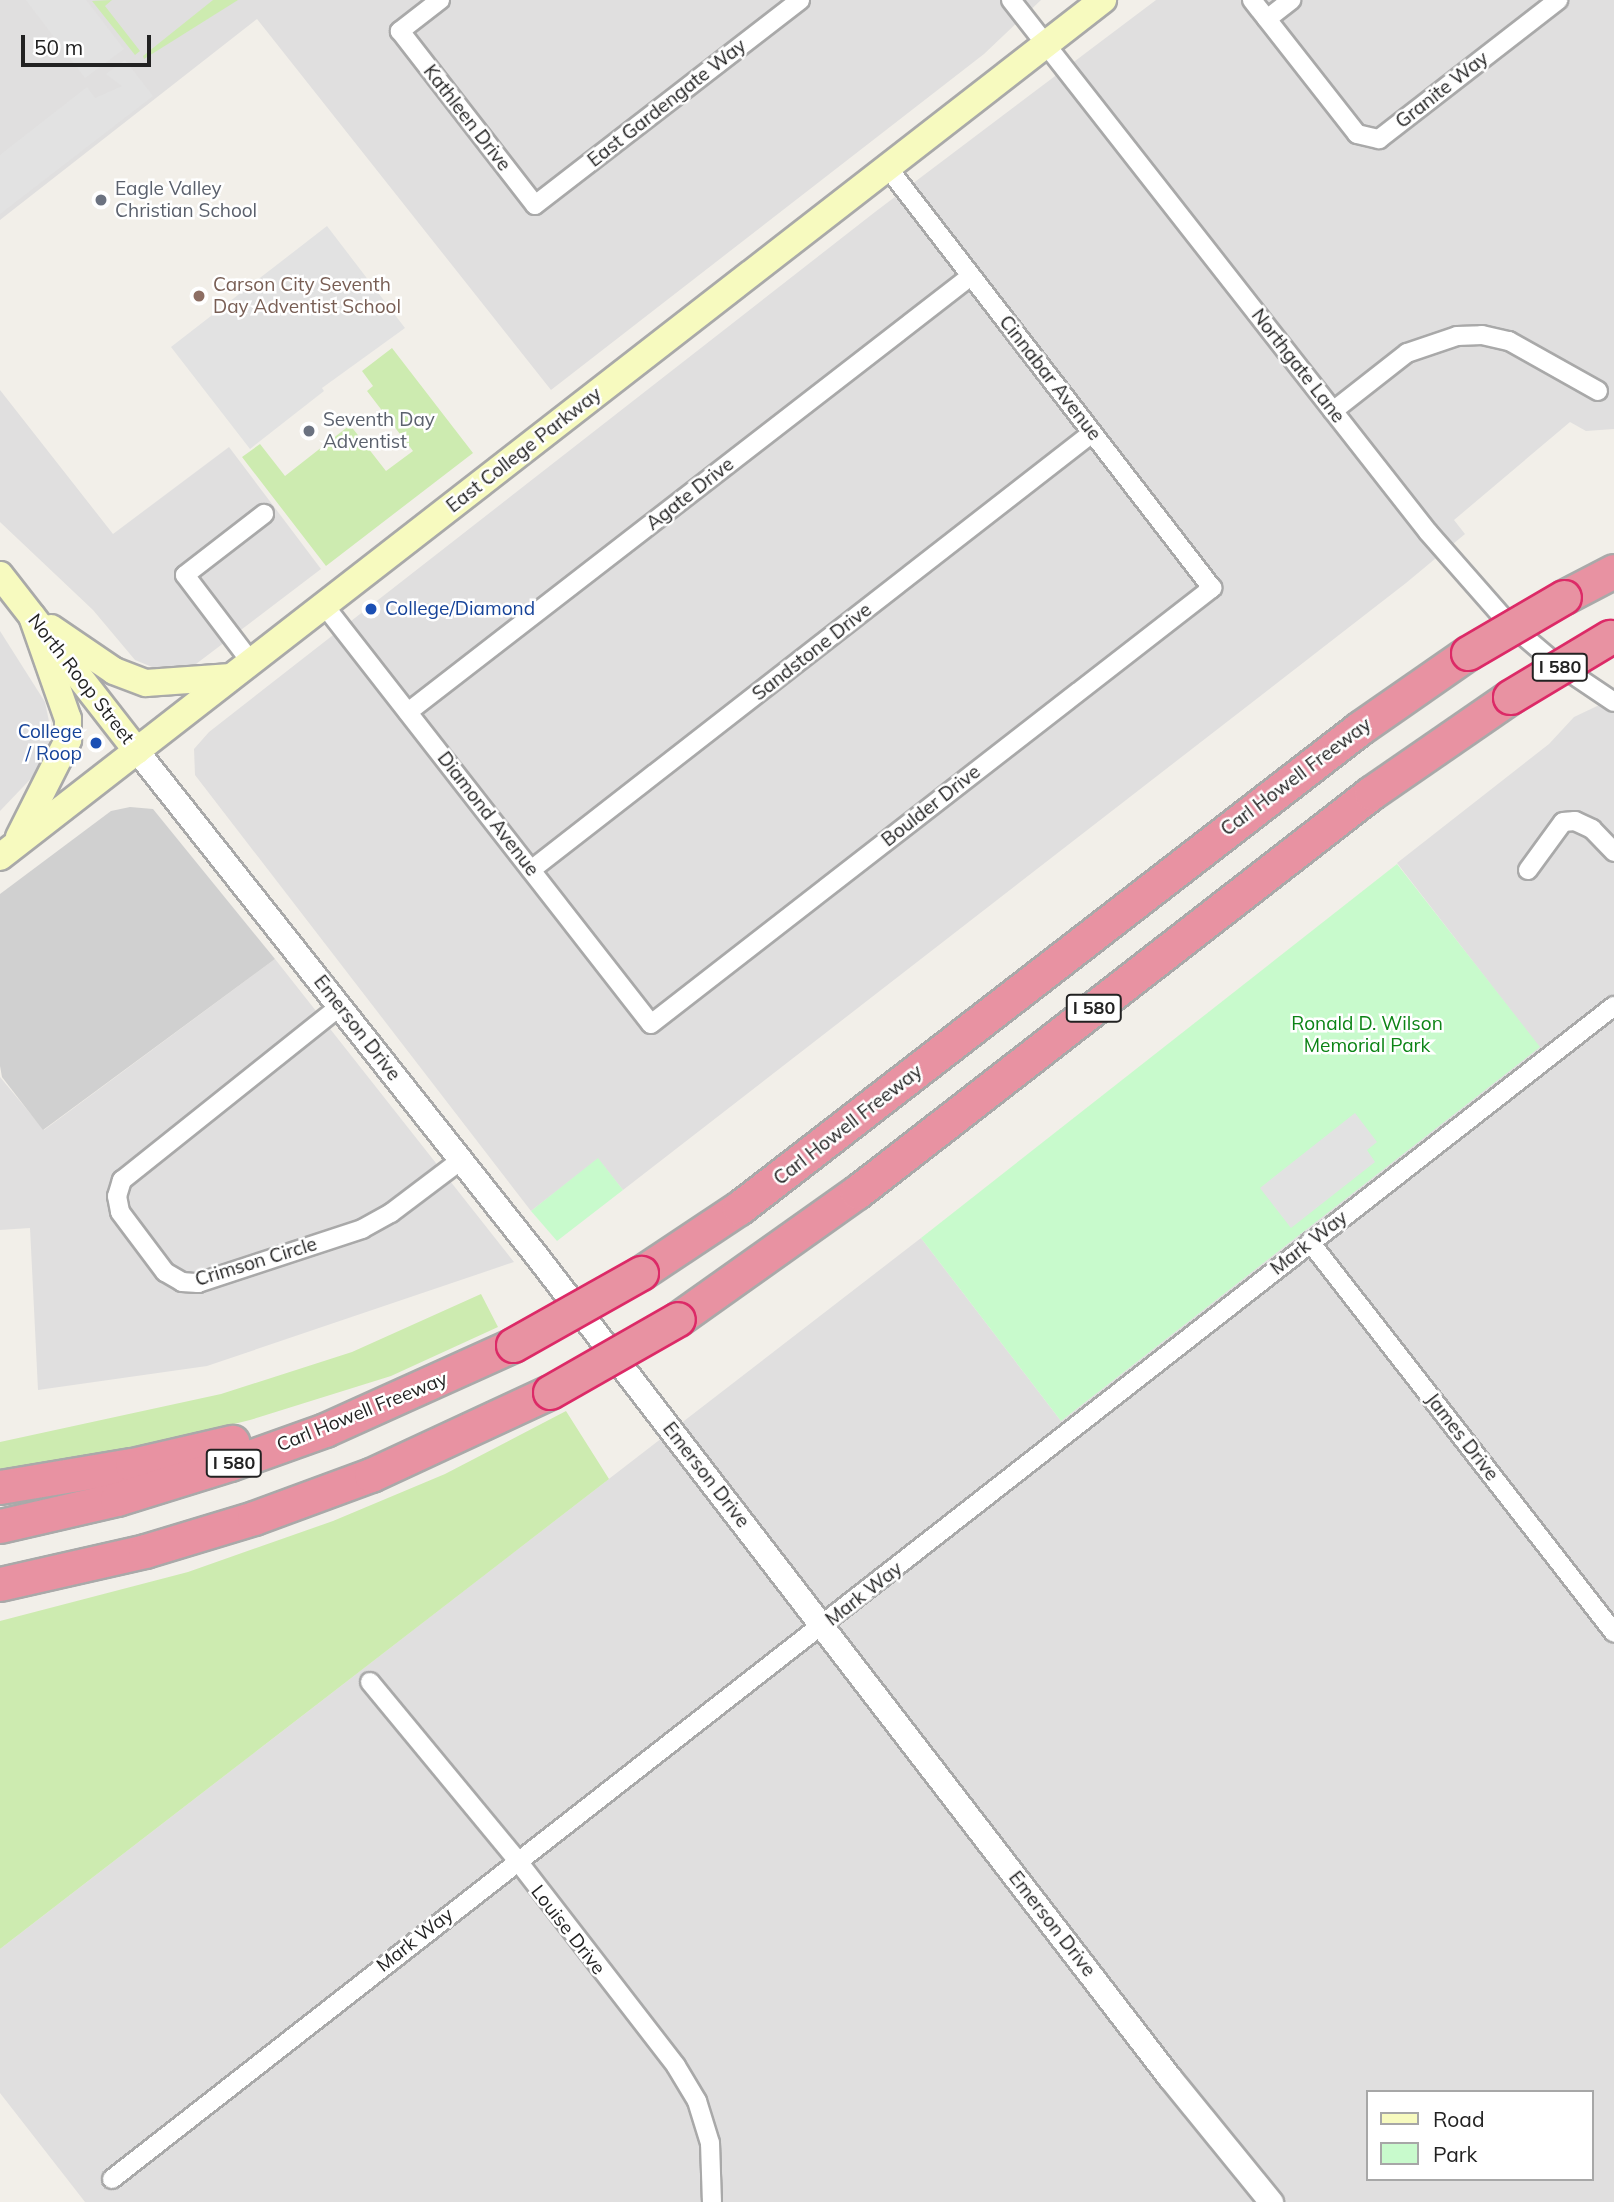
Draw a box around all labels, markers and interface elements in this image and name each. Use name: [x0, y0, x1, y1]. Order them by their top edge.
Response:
scale bar: [24, 21, 154, 65]
text: 50 m: [34, 34, 83, 60]
street label: East Gardengate Way: [583, 34, 751, 172]
street label: Granite Way: [1391, 47, 1493, 133]
street label: Kathleen Drive: [418, 60, 516, 176]
place label: Eagle Valley Christian School: [115, 178, 257, 222]
marker: Eagle Valley Christian School: [93, 192, 109, 208]
place label: Carson City Seventh Day Adventist School: [213, 274, 401, 318]
marker: Carson City Seventh Day Adventist School: [191, 288, 207, 304]
street label: Northgate Lane: [1246, 305, 1350, 427]
street label: Cinnabar Avenue: [994, 311, 1106, 445]
street label: East College Parkway: [442, 383, 606, 517]
place label: Seventh Day Adventist: [323, 409, 435, 453]
marker: Seventh Day Adventist: [301, 423, 317, 439]
street label: Agate Drive: [642, 453, 738, 535]
place label: College/Diamond: [385, 598, 535, 620]
street label: Sandstone Drive: [748, 598, 876, 706]
marker: College/Diamond: [363, 601, 379, 617]
street label: North Roop Street: [23, 609, 139, 749]
road number: I 580: [1530, 652, 1590, 682]
street label: Carl Howell Freeway: [1216, 713, 1376, 841]
place label: College / Roop: [18, 721, 82, 765]
marker: College / Roop: [88, 735, 104, 751]
street label: Diamond Avenue: [432, 747, 544, 881]
street label: Boulder Drive: [877, 760, 985, 852]
street label: Emerson Drive: [309, 971, 405, 1085]
road number: I 580: [1064, 993, 1124, 1023]
park label: Ronald D. Wilson Memorial Park: [1291, 1013, 1443, 1057]
street label: Carl Howell Freeway: [769, 1060, 927, 1190]
street label: Mark Way: [1266, 1206, 1352, 1280]
street label: Crimson Circle: [192, 1233, 320, 1291]
street label: Carl Howell Freeway: [273, 1367, 451, 1457]
street label: James Drive: [1421, 1389, 1503, 1485]
street label: Emerson Drive: [658, 1418, 754, 1532]
road number: I 580: [204, 1448, 264, 1478]
street label: Mark Way: [821, 1557, 907, 1631]
street label: Emerson Drive: [1004, 1867, 1100, 1981]
street label: Louise Drive: [526, 1881, 610, 1979]
street label: Mark Way: [372, 1903, 458, 1977]
legend: [1366, 2090, 1593, 2181]
text: Road: [1433, 2106, 1484, 2132]
text: Park: [1433, 2141, 1477, 2167]

